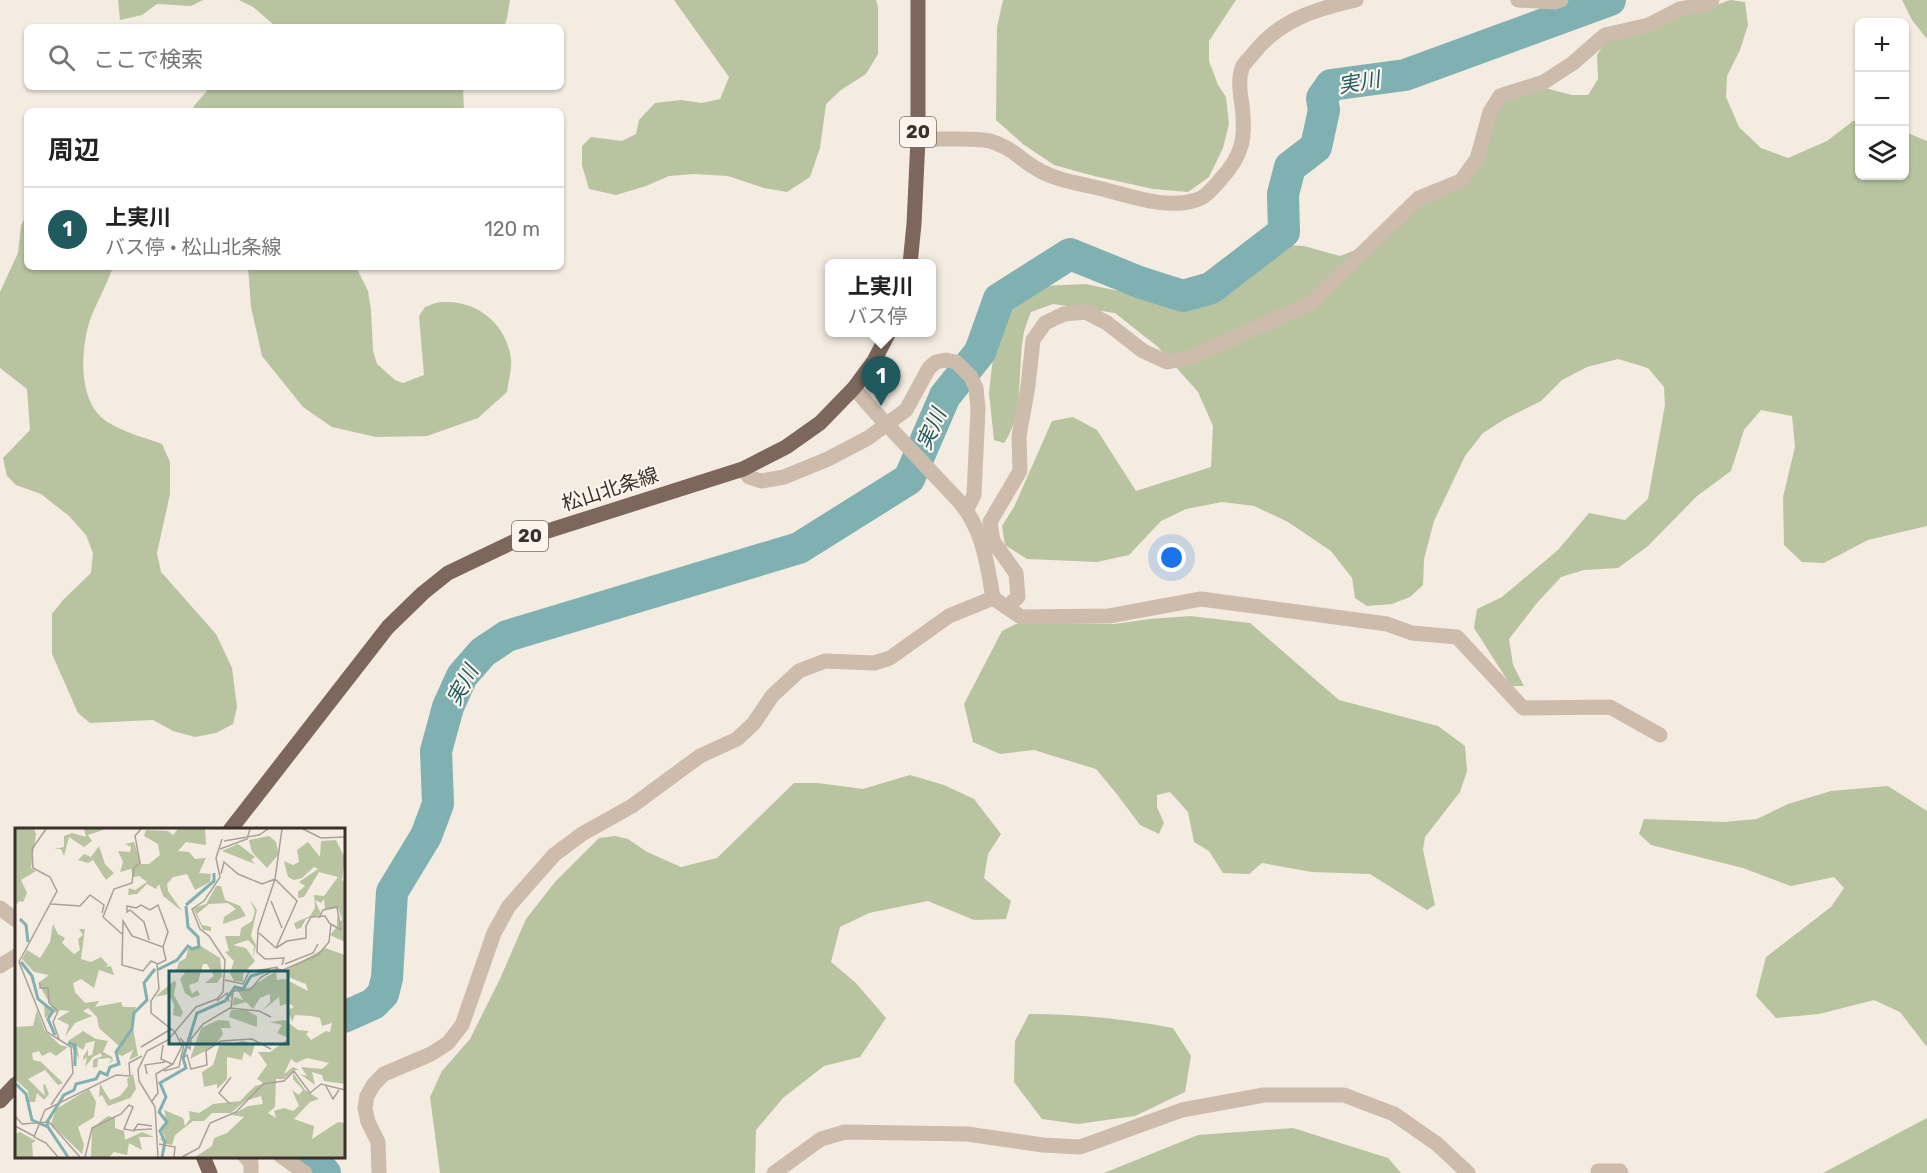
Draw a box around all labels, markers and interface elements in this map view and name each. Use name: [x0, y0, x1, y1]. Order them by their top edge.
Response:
map controls: [1855, 18, 1909, 180]
button: +: [1855, 18, 1909, 72]
search box: [24, 24, 564, 90]
icon: search: [45, 41, 78, 74]
text: ここで検索: [93, 46, 203, 73]
water label: 実川: [1336, 66, 1384, 98]
button: −: [1855, 72, 1909, 126]
road number: 20: [900, 117, 936, 147]
button: layers: [1855, 126, 1909, 180]
text: 周辺: [48, 135, 100, 166]
text: 上実川: [105, 204, 171, 231]
text: 1: [63, 217, 72, 241]
text: 120 m: [484, 217, 540, 241]
text: バス停 · 松山北条線: [105, 235, 281, 259]
popup: [825, 259, 936, 337]
text: 上実川: [847, 273, 914, 300]
text: バス停: [847, 304, 907, 328]
pin: 1: [862, 356, 900, 406]
water label: 実川: [911, 403, 952, 453]
street label: 松山北条線: [559, 462, 661, 516]
road number: 20: [512, 521, 548, 551]
your location: [1157, 543, 1186, 572]
water label: 実川: [441, 659, 484, 709]
inset map: [15, 828, 345, 1158]

